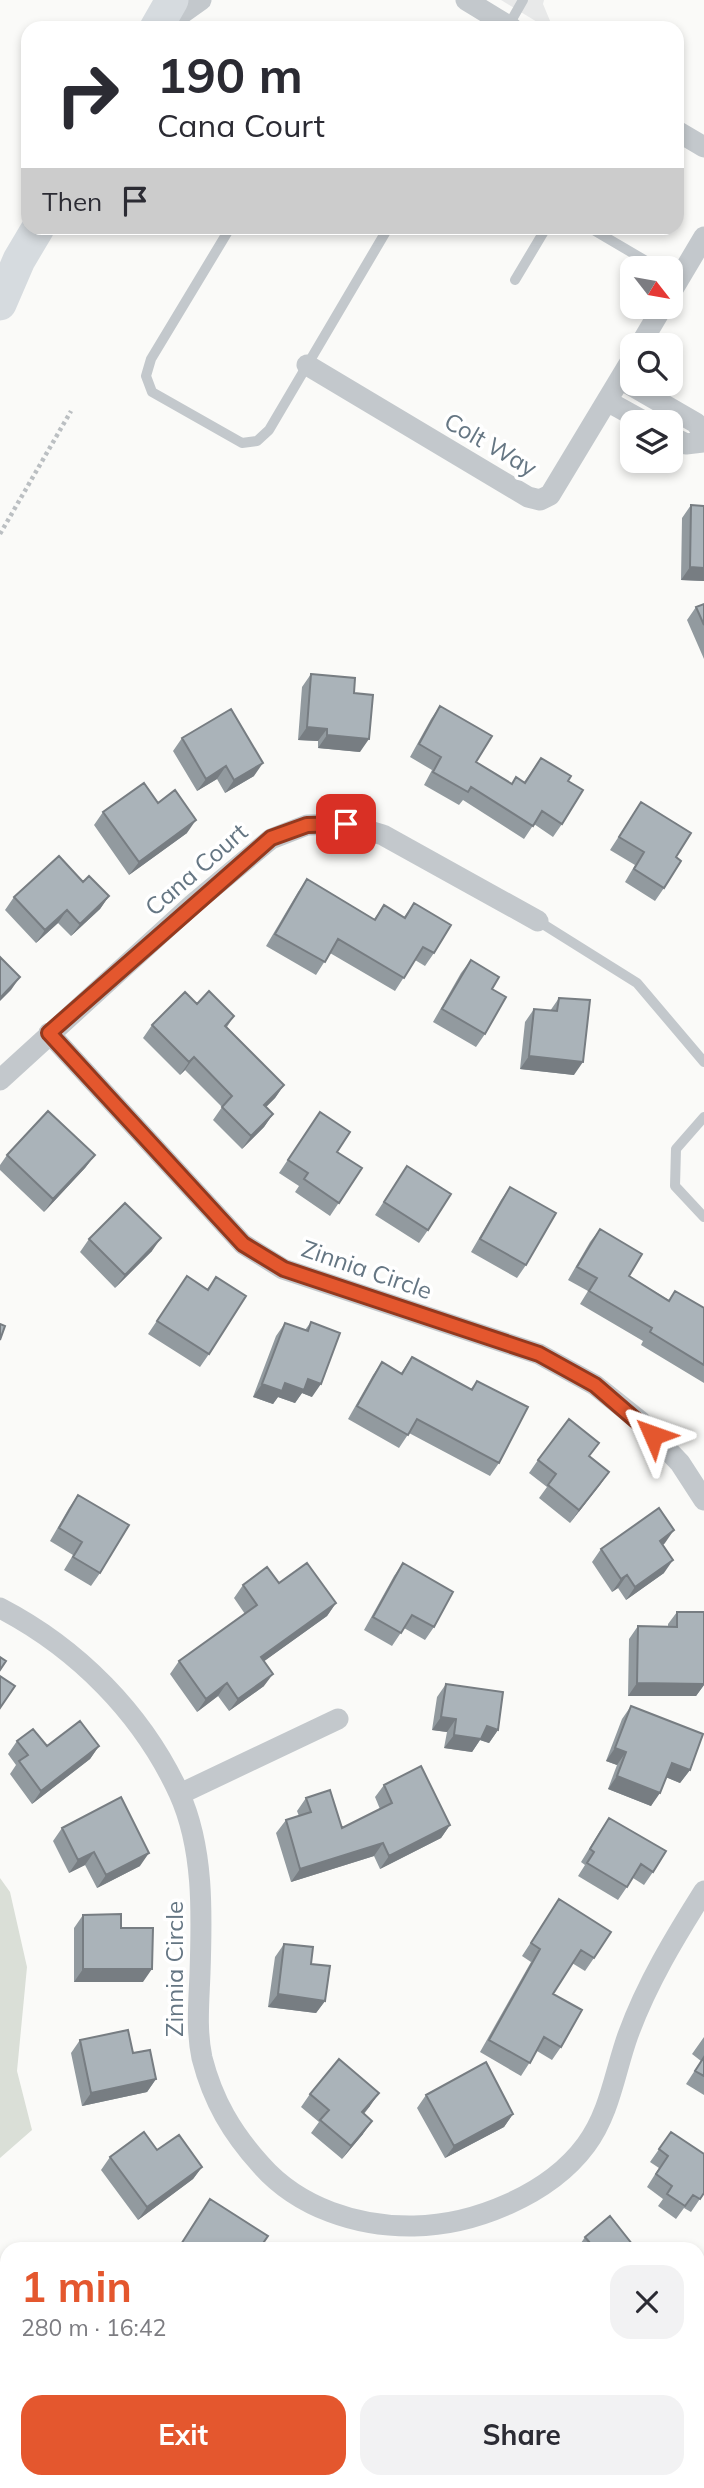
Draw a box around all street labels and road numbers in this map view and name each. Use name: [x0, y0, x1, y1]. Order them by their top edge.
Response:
street label: Colt Way: [439, 406, 543, 483]
street label: Cana Court: [139, 816, 253, 922]
street label: Zinnia Circle: [298, 1233, 436, 1305]
street label: Zinnia Circle: [159, 1901, 189, 2037]

